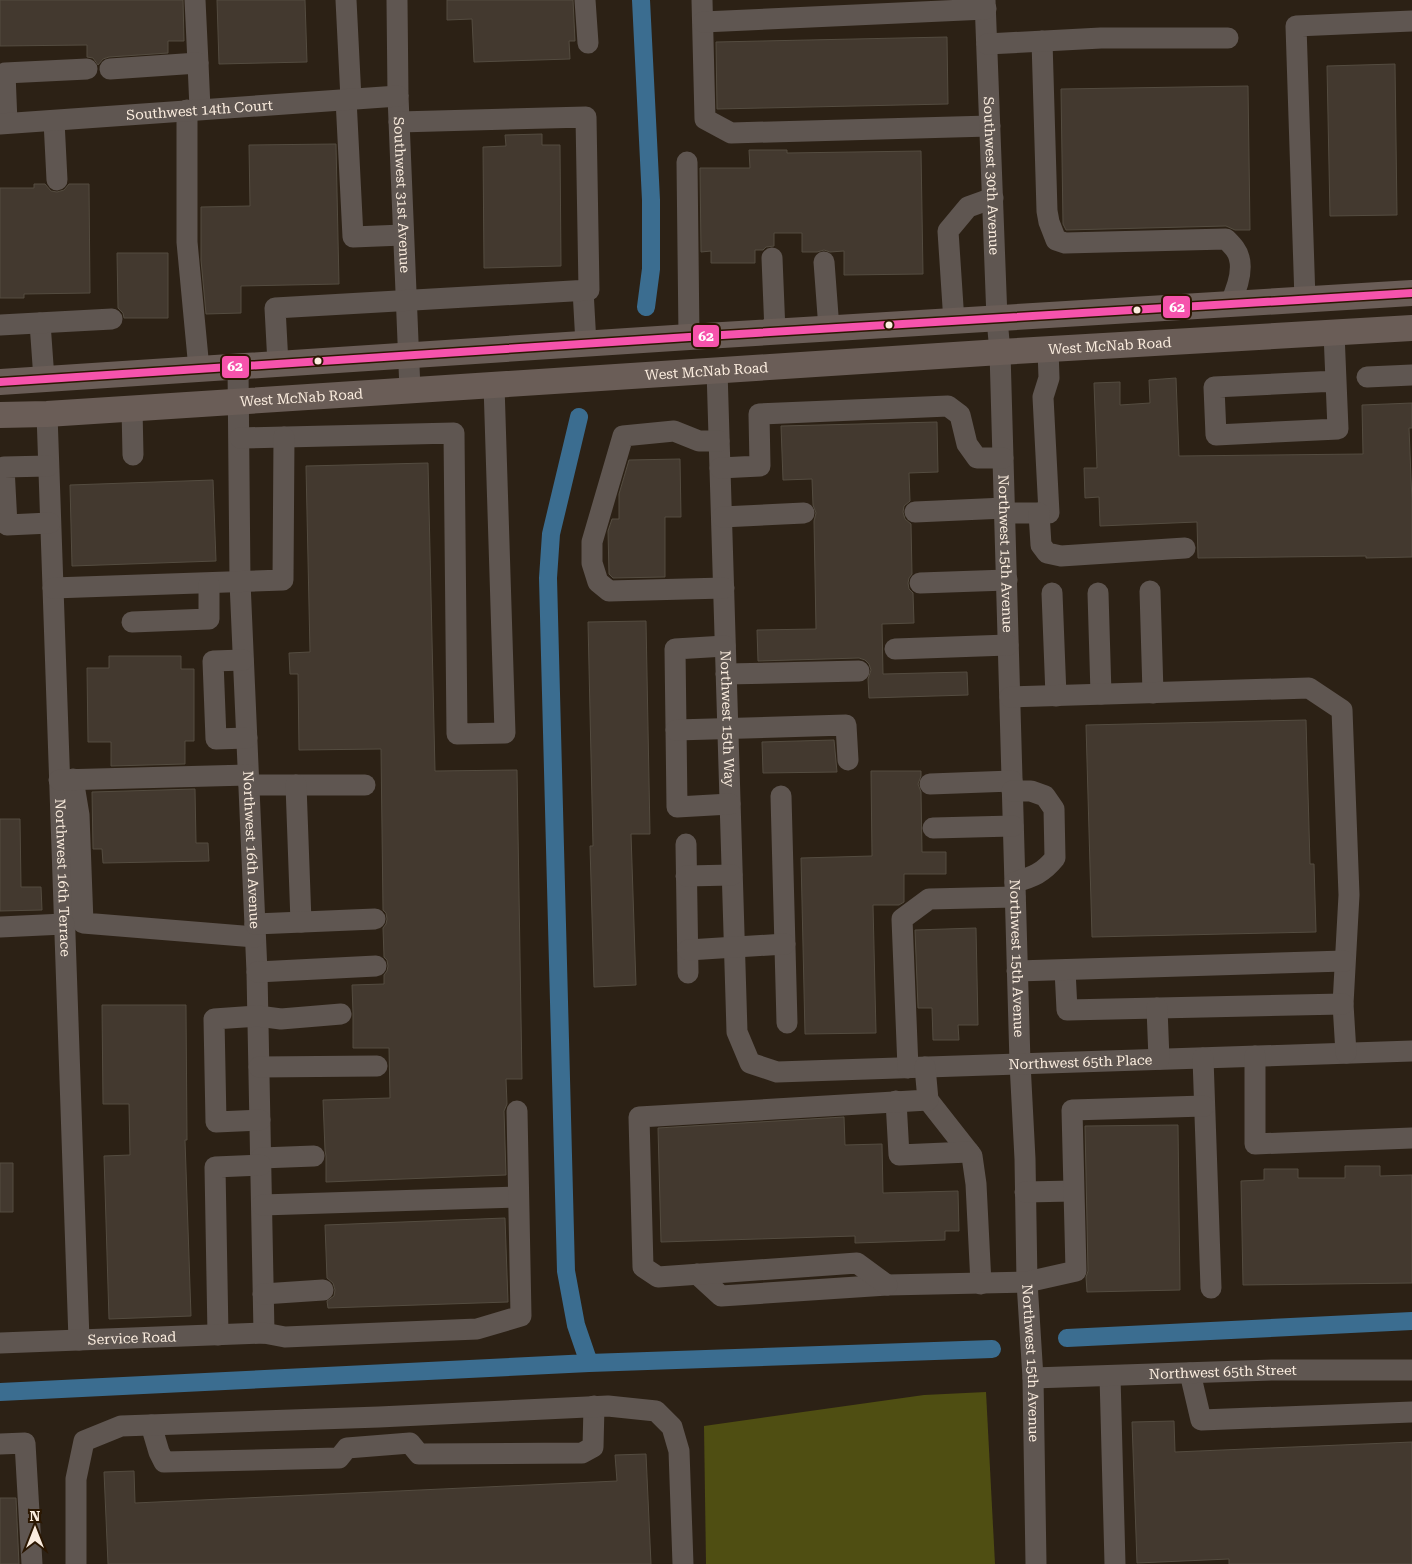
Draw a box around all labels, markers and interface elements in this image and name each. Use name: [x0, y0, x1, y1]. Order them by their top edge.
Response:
street label: Southwest 30th Avenue: [981, 96, 1003, 256]
street label: Southwest 14th Court: [126, 97, 273, 123]
street label: Southwest 31st Avenue: [391, 117, 413, 274]
line badge: 62: [1162, 295, 1191, 319]
text: 62: [1169, 299, 1185, 315]
unlabelled marker: [1132, 305, 1142, 315]
unlabelled marker: [884, 320, 894, 330]
line badge: 62: [692, 324, 720, 348]
text: 62: [698, 328, 714, 344]
street label: West McNab Road: [1048, 334, 1172, 357]
line badge: 62: [221, 355, 250, 379]
unlabelled marker: [313, 356, 323, 366]
text: 62: [227, 358, 243, 374]
street label: West McNab Road: [645, 359, 769, 383]
street label: West McNab Road: [239, 385, 364, 409]
street label: Northwest 15th Avenue: [995, 474, 1016, 633]
street label: Northwest 15th Way: [717, 650, 738, 788]
street label: Northwest 16th Avenue: [240, 770, 263, 929]
street label: Northwest 16th Terrace: [52, 798, 74, 957]
street label: Northwest 15th Avenue: [1007, 879, 1027, 1038]
street label: Northwest 65th Place: [1008, 1052, 1153, 1072]
street label: Northwest 15th Avenue: [1019, 1284, 1042, 1442]
street label: Service Road: [87, 1328, 177, 1348]
street label: Northwest 65th Street: [1149, 1362, 1297, 1382]
north arrow: [10, 1504, 60, 1554]
text: N: [30, 1508, 41, 1524]

